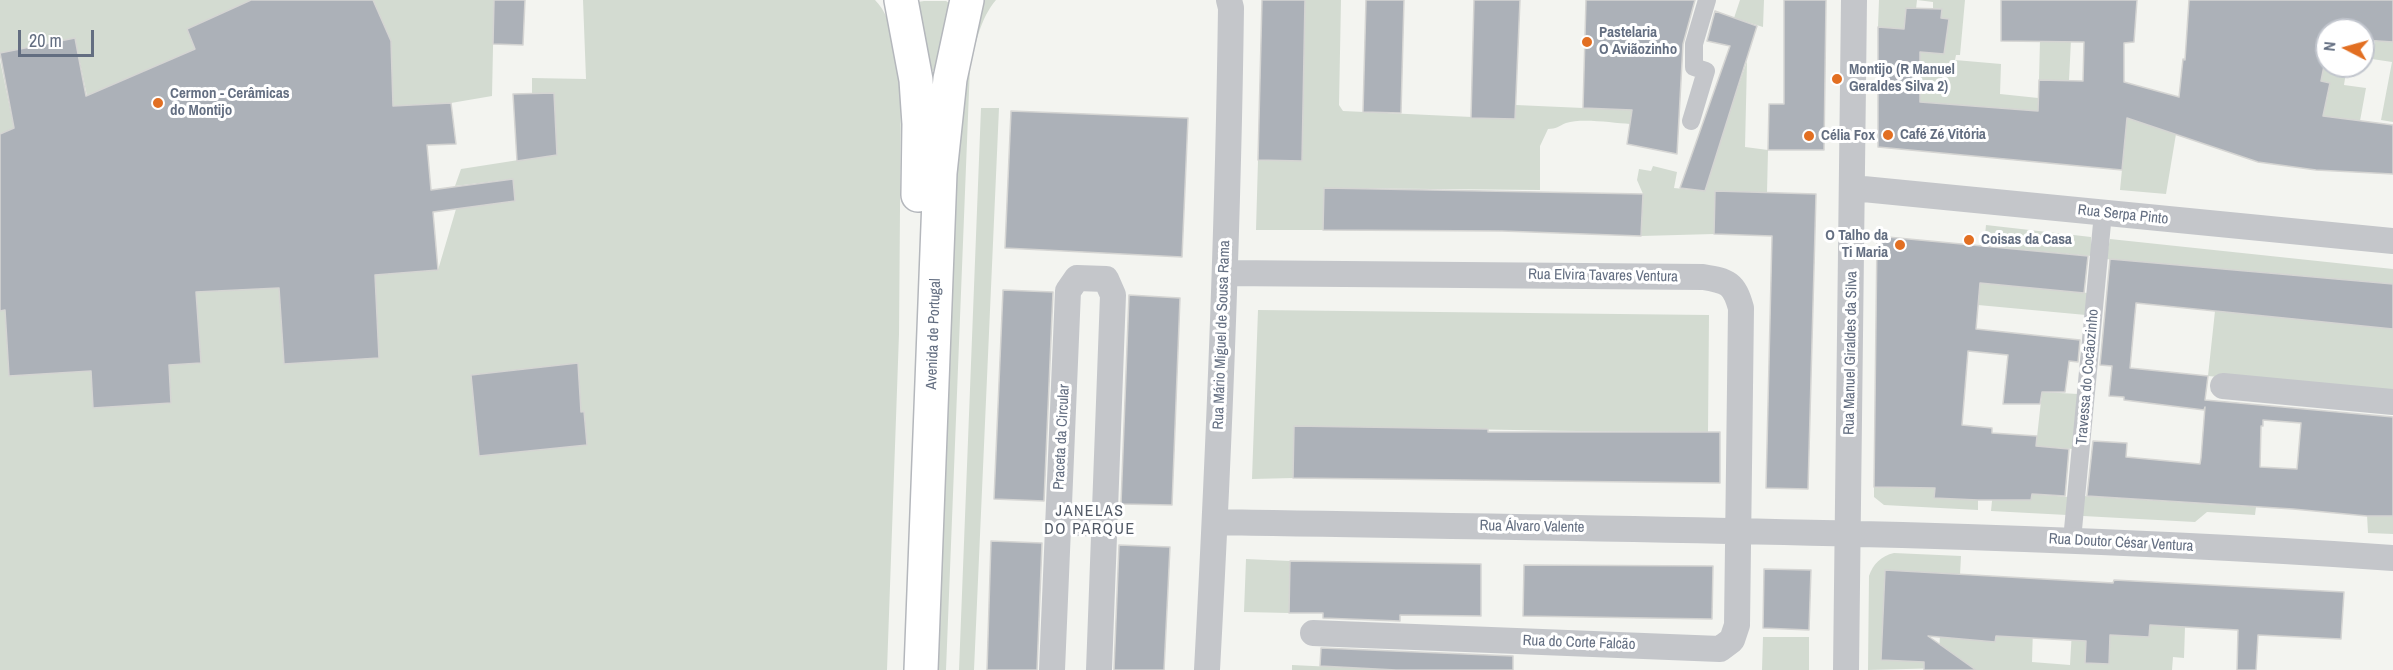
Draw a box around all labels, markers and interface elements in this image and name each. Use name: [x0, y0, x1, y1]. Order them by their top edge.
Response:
scale bar: [21, 18, 98, 56]
north arrow: [2315, 18, 2375, 78]
place label: Pastelaria O Aviãozinho: [1599, 24, 1677, 59]
text: 20 m: [29, 28, 62, 53]
marker: Pastelaria O Aviãozinho: [1580, 35, 1594, 49]
text: N: [2318, 40, 2341, 52]
place label: Montijo (R Manuel Geraldes Silva 2): [1849, 61, 1955, 96]
marker: Montijo (R Manuel Geraldes Silva 2): [1830, 72, 1844, 86]
place label: Cermon - Cerâmicas do Montijo: [170, 85, 290, 120]
marker: Cermon - Cerâmicas do Montijo: [151, 96, 165, 110]
place label: Café Zé Vitória: [1900, 126, 1986, 144]
place label: Célia Fox: [1821, 127, 1875, 145]
marker: Café Zé Vitória: [1881, 128, 1895, 142]
marker: Célia Fox: [1802, 129, 1816, 143]
street label: Rua Serpa Pinto: [2077, 201, 2169, 229]
place label: O Talho da Ti Maria: [1825, 227, 1888, 262]
place label: Coisas da Casa: [1981, 231, 2072, 249]
marker: Coisas da Casa: [1962, 233, 1976, 247]
marker: O Talho da Ti Maria: [1893, 238, 1907, 252]
street label: Rua Mário Miguel de Sousa Rama: [1210, 240, 1234, 430]
street label: Rua Elvira Tavares Ventura: [1528, 266, 1678, 286]
street label: Rua Manuel Giraldes da Silva: [1841, 271, 1861, 435]
street label: Avenida de Portugal: [923, 278, 945, 390]
street label: Travessa do Cocãozinho: [2073, 308, 2103, 446]
street label: Praceta da Circular: [1050, 384, 1074, 490]
district label: JANELAS DO PARQUE: [1044, 502, 1136, 540]
street label: Rua Álvaro Valente: [1479, 517, 1585, 537]
street label: Rua Doutor César Ventura: [2048, 530, 2194, 556]
street label: Rua do Corte Falcão: [1522, 632, 1636, 654]

